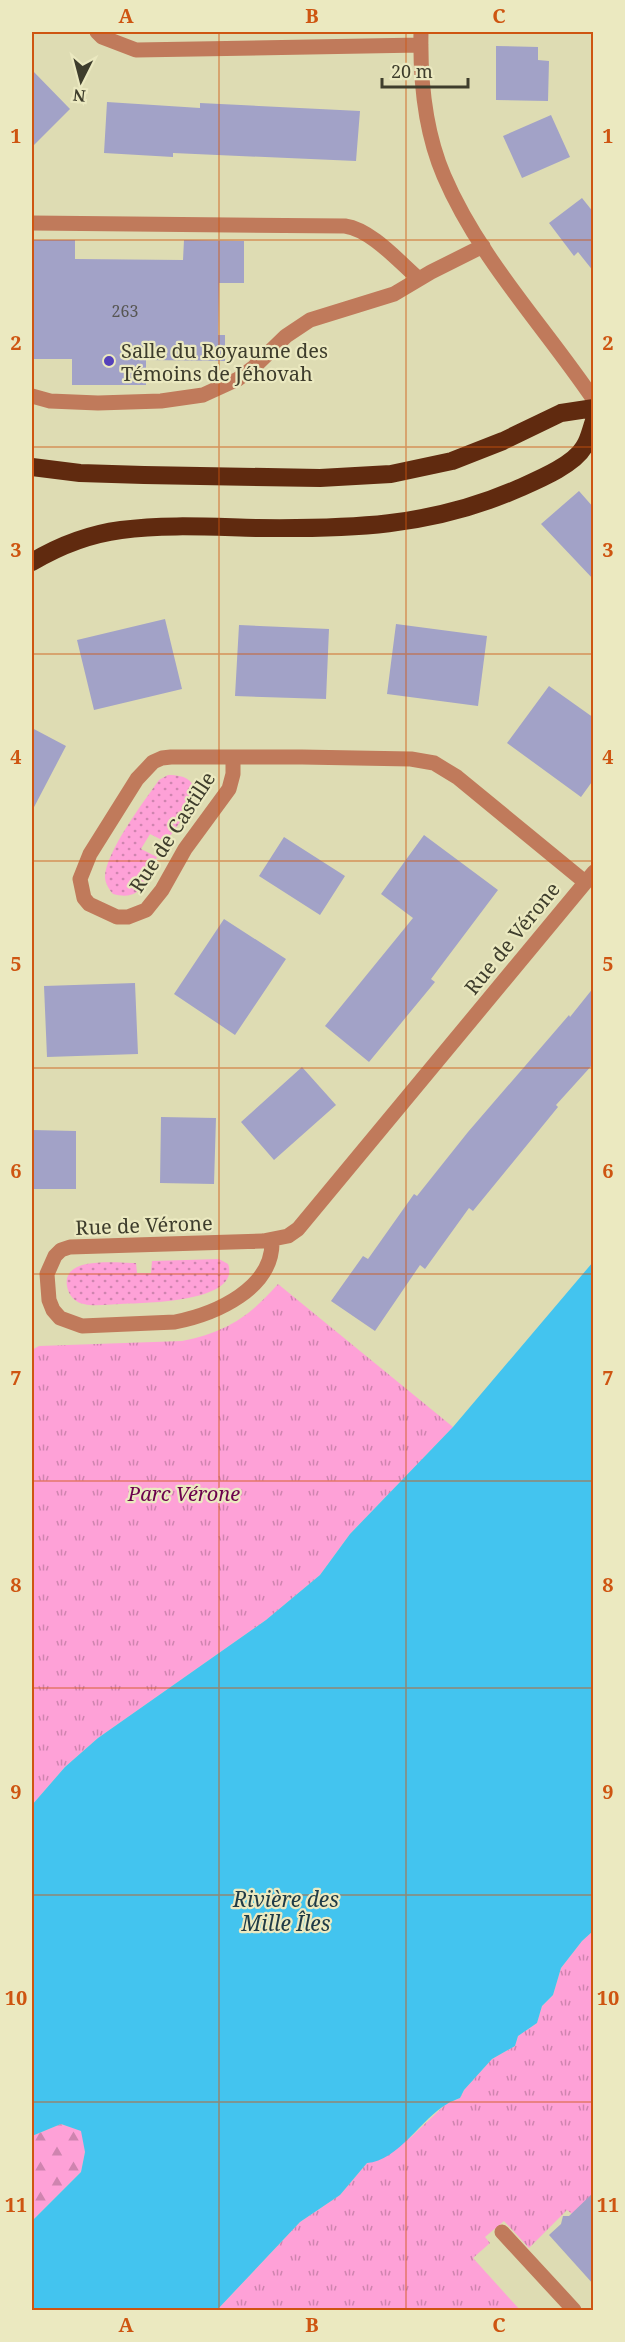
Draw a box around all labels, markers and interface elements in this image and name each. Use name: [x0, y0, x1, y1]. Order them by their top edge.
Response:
text: A: [118, 2, 134, 29]
text: B: [305, 2, 319, 29]
text: C: [492, 2, 506, 29]
north arrow: [51, 51, 111, 111]
scale bar: [382, 51, 468, 89]
text: 20 m: [391, 59, 433, 83]
text: N: [72, 84, 87, 108]
text: 1: [10, 122, 22, 149]
text: 1: [602, 122, 614, 149]
house number: 263: [112, 300, 138, 322]
text: 2: [10, 329, 22, 356]
text: 2: [602, 329, 614, 356]
place label: Salle du Royaume des Témoins de Jéhovah: [121, 337, 328, 387]
marker: Salle du Royaume des Témoins de Jéhovah: [102, 354, 116, 368]
text: 3: [10, 536, 22, 563]
text: 3: [602, 536, 614, 563]
text: 4: [10, 743, 22, 770]
text: 4: [602, 743, 614, 770]
street label: Rue de Castille: [123, 766, 221, 898]
street label: Rue de Vérone: [458, 876, 566, 1000]
text: 5: [10, 950, 22, 977]
text: 5: [602, 950, 614, 977]
text: 6: [10, 1157, 22, 1184]
text: 6: [602, 1157, 614, 1184]
street label: Rue de Vérone: [75, 1209, 213, 1241]
text: 7: [10, 1364, 22, 1391]
text: 7: [602, 1364, 614, 1391]
park label: Parc Vérone: [127, 1480, 240, 1507]
text: 8: [10, 1571, 22, 1598]
text: 8: [602, 1571, 614, 1598]
text: 9: [10, 1778, 22, 1805]
text: 9: [602, 1778, 614, 1805]
water label: Rivière des Mille Îles: [232, 1885, 339, 1937]
text: 10: [5, 1984, 27, 2011]
text: 10: [597, 1984, 619, 2011]
text: 11: [5, 2191, 27, 2218]
text: 11: [597, 2191, 619, 2218]
text: A: [118, 2311, 134, 2338]
text: B: [305, 2311, 319, 2338]
text: C: [492, 2311, 506, 2338]

